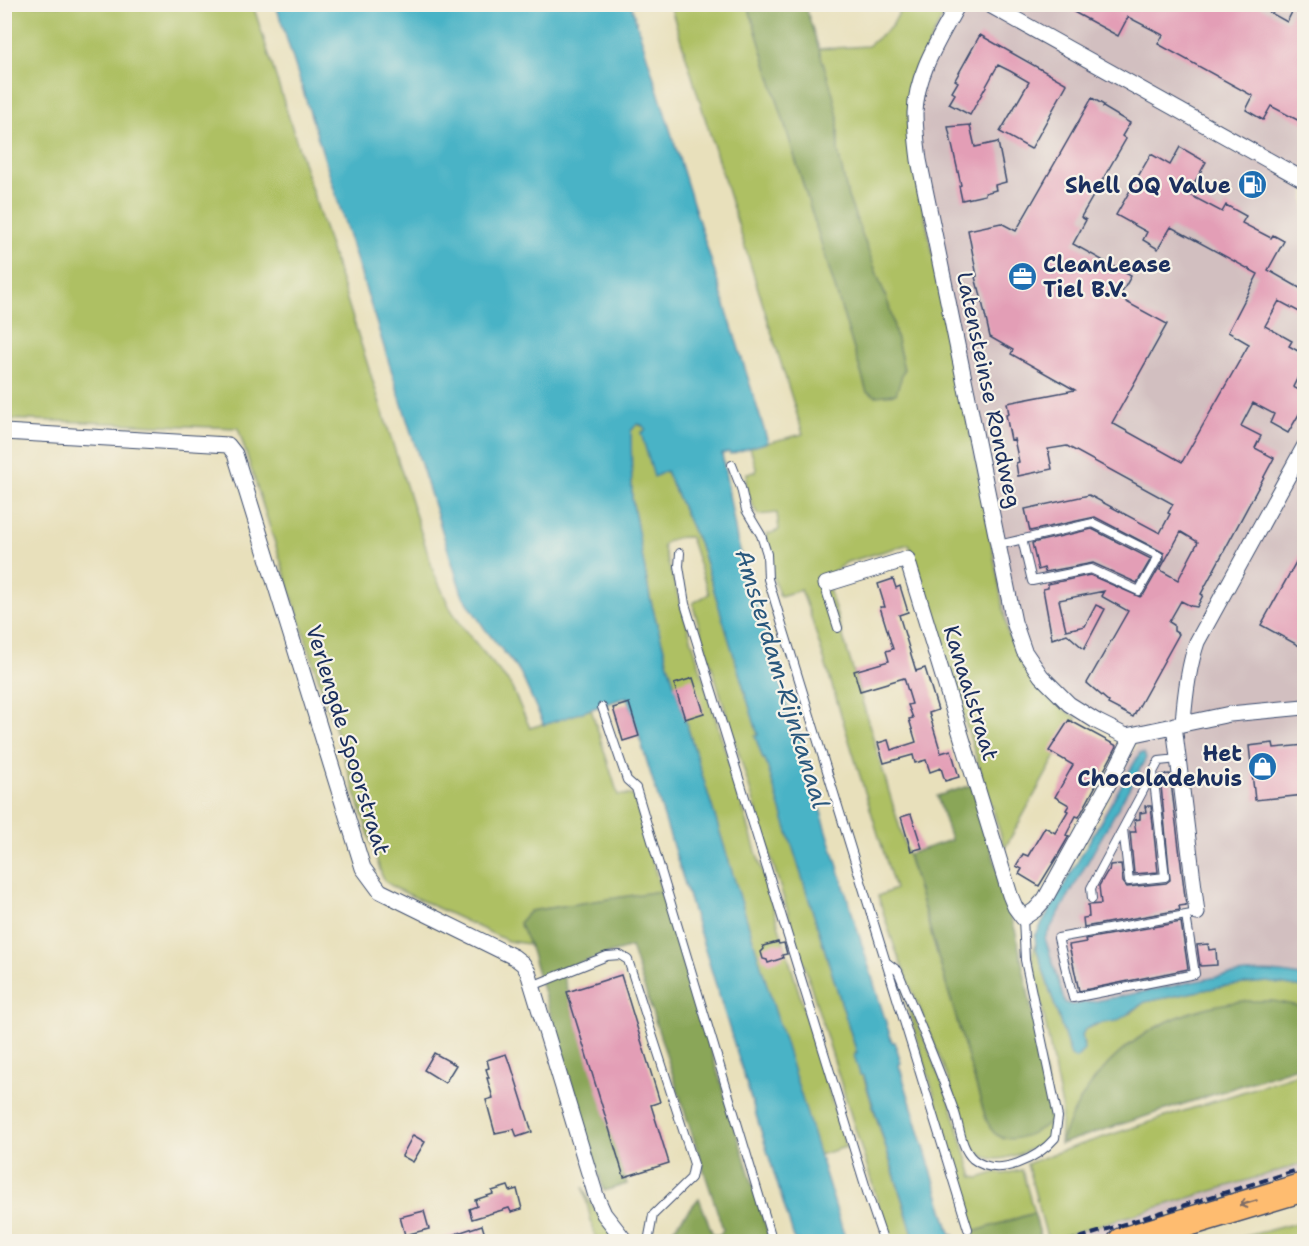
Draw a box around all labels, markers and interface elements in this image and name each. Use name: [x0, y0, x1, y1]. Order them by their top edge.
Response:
fuel station icon: Shell OQ Value: [1236, 169, 1268, 201]
place label: Shell OQ Value: [1065, 171, 1231, 200]
place label: CleanLease Tiel B.V.: [1043, 250, 1171, 304]
office icon: CleanLease Tiel B.V.: [1006, 261, 1038, 293]
street label: Latensteinse Rondweg: [950, 269, 1028, 511]
water label: Amsterdam-Rijnkanaal: [727, 545, 837, 813]
street label: Verlengde Spoorstraat: [299, 621, 397, 859]
street label: Kanaalstraat: [937, 622, 1005, 764]
place label: Het Chocoladehuis: [1077, 739, 1242, 793]
shop icon: Het Chocoladehuis: [1247, 750, 1279, 782]
one-way arrow: [1239, 1198, 1258, 1209]

